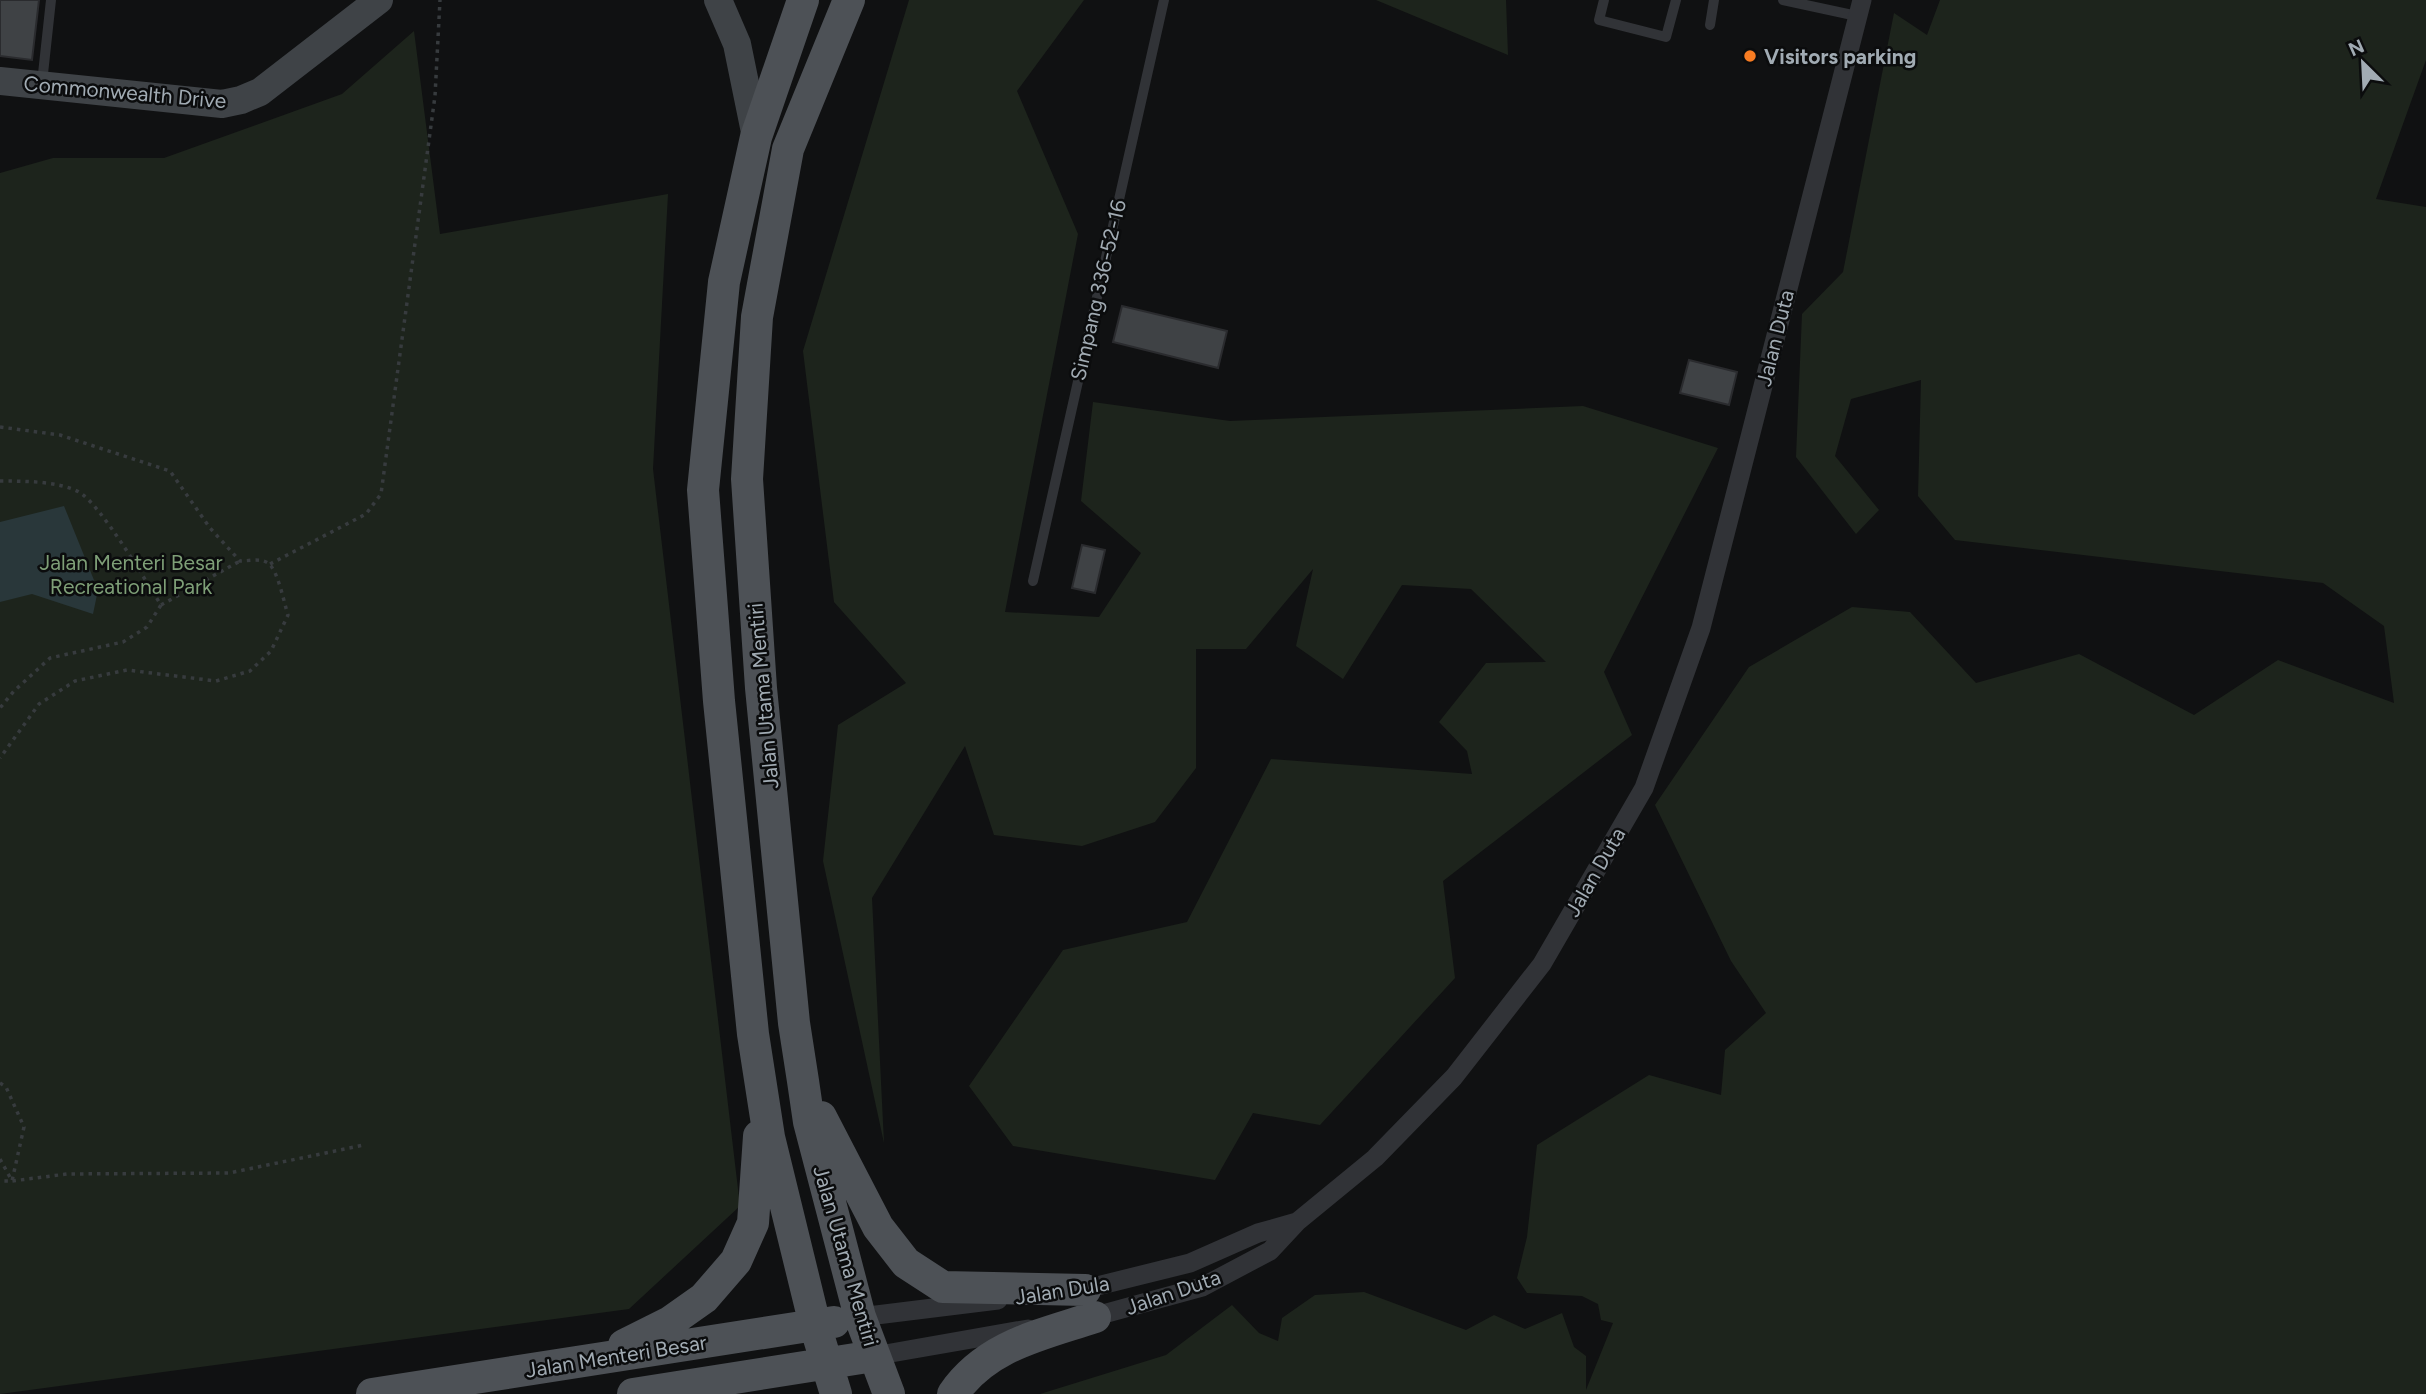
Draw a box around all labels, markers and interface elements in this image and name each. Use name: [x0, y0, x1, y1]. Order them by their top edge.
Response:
north arrow: [2328, 28, 2398, 98]
text: N: [2345, 34, 2368, 61]
place label: Visitors parking: [1764, 44, 1916, 69]
marker: Visitors parking: [1742, 48, 1758, 64]
street label: Commonwealth Drive: [23, 71, 227, 113]
street label: Simpang 336-52-16: [1065, 197, 1131, 383]
street label: Jalan Duta: [1751, 287, 1799, 389]
park label: Jalan Menteri Besar Recreational Park: [39, 550, 223, 599]
street label: Jalan Utama Mentiri: [742, 602, 784, 790]
street label: Jalan Duta: [1560, 823, 1630, 921]
street label: Jalan Utama Mentiri: [808, 1163, 884, 1349]
street label: Jalan Duta: [1122, 1264, 1224, 1320]
street label: Jalan Dula: [1013, 1270, 1111, 1310]
street label: Jalan Menteri Besar: [524, 1329, 708, 1383]

